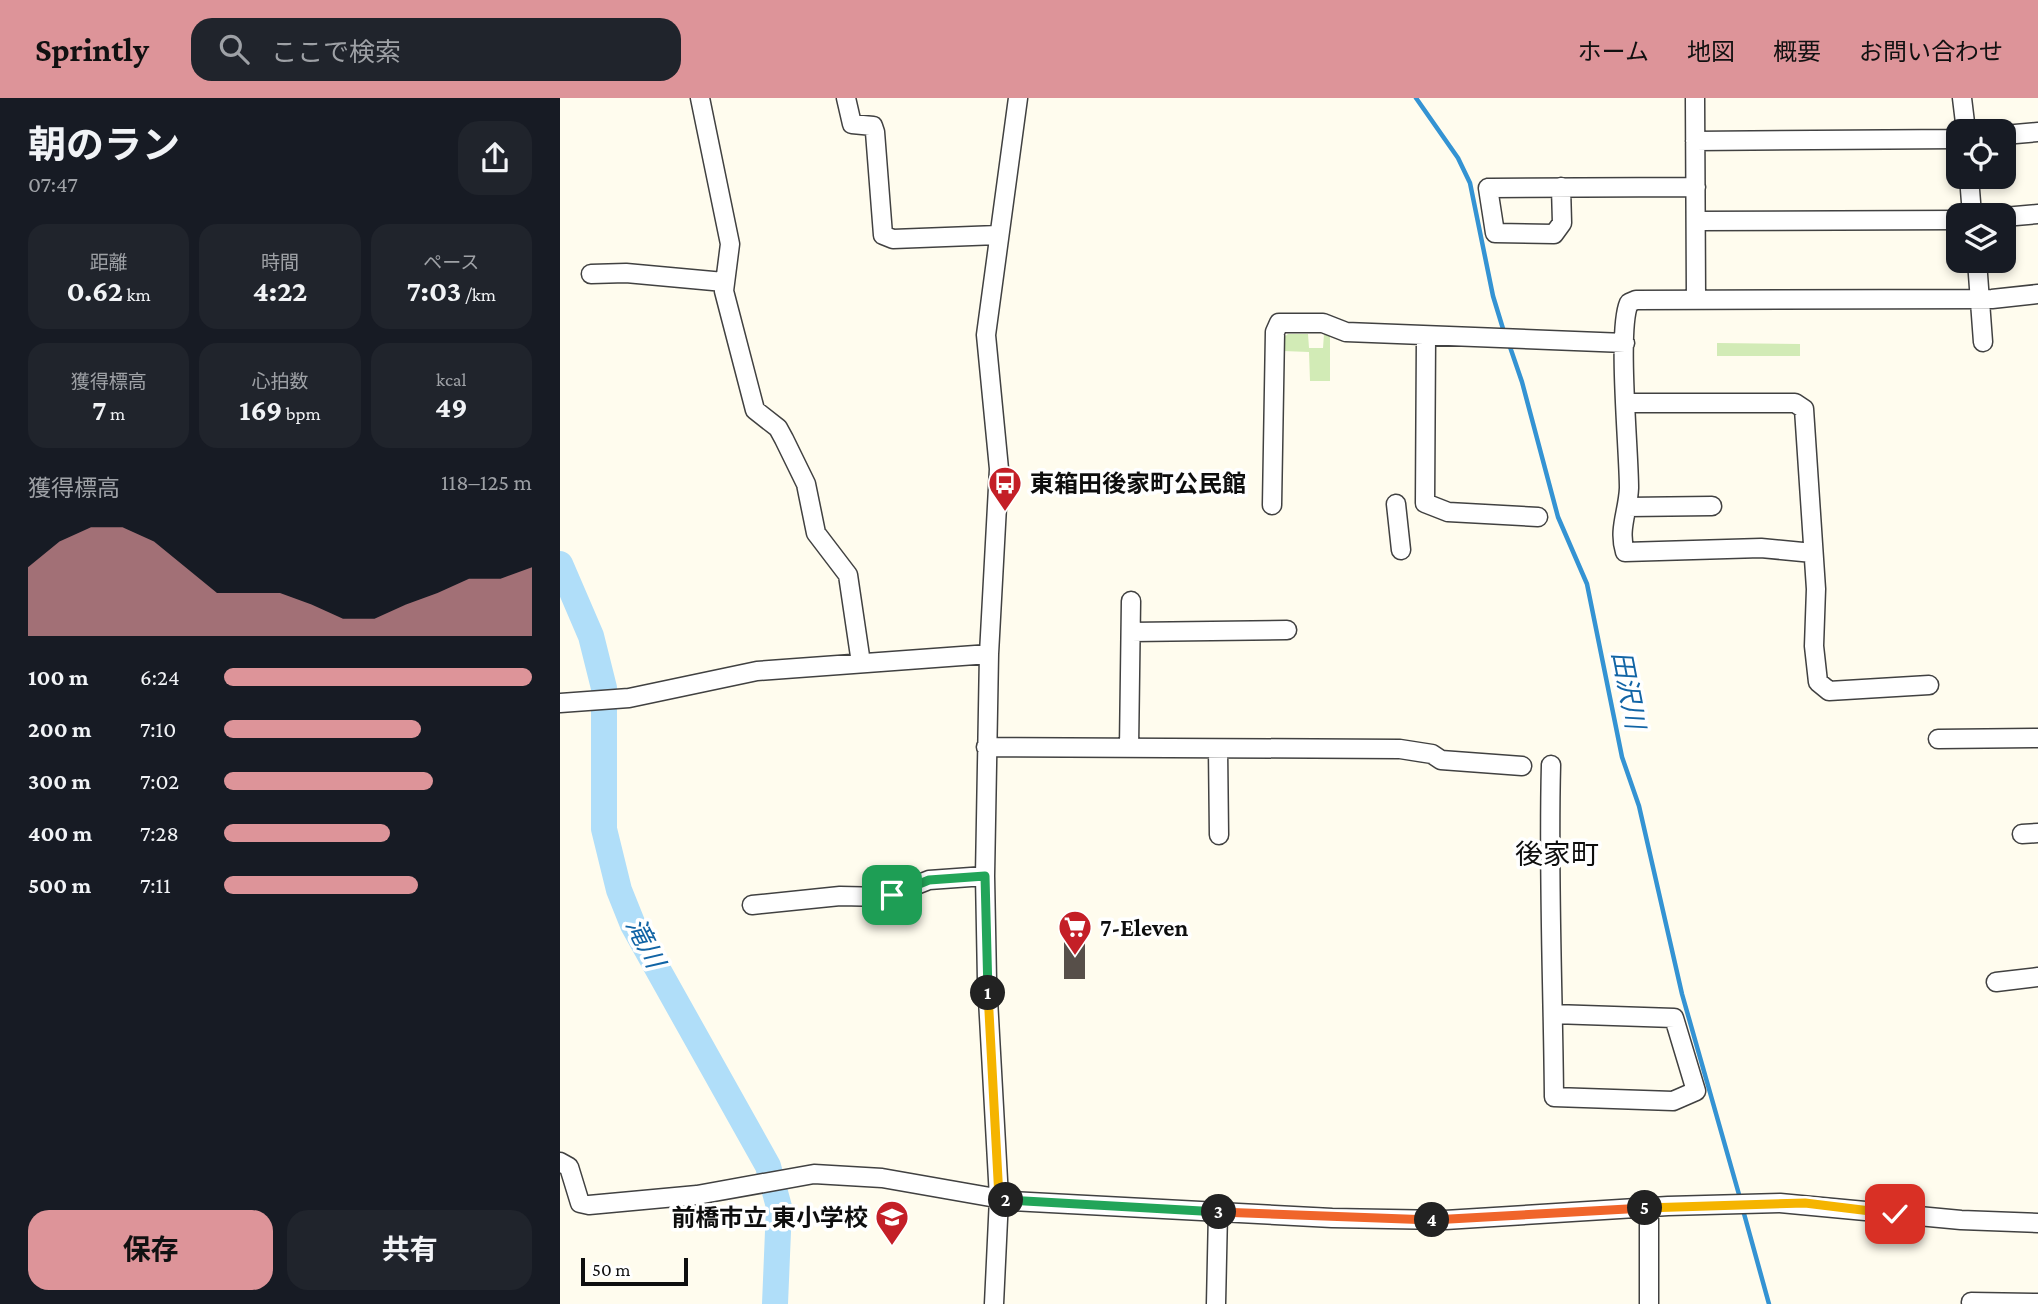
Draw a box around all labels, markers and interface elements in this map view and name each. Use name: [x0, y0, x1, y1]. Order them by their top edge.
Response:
search box: [191, 18, 681, 81]
icon: search: [215, 30, 253, 68]
text: Sprintly: [35, 31, 149, 68]
text: ここで検索: [271, 38, 401, 67]
text: ホーム: [1578, 38, 1649, 65]
text: 地図: [1687, 38, 1735, 65]
text: 概要: [1773, 38, 1821, 65]
text: お問い合わせ: [1859, 38, 2003, 65]
map controls: [1946, 119, 2016, 273]
button: locate: [1946, 119, 2016, 189]
button: share: [458, 121, 532, 195]
text: 朝のラン: [28, 124, 180, 166]
text: 07:47: [28, 171, 78, 197]
button: layers: [1946, 203, 2016, 273]
text: 距離: [90, 252, 128, 273]
text: 時間: [261, 252, 299, 273]
text: ペース: [423, 252, 479, 273]
text: 0.62: [66, 274, 123, 307]
text: 4:22: [253, 274, 307, 307]
text: 7:03: [407, 274, 461, 307]
text: km: [123, 284, 151, 305]
text: /km: [461, 284, 496, 305]
text: kcal: [436, 369, 467, 390]
text: 獲得標高: [71, 371, 147, 392]
text: 心拍数: [251, 371, 309, 392]
text: 49: [435, 390, 468, 423]
text: 7: [92, 393, 107, 426]
text: 169: [239, 393, 282, 426]
text: m: [107, 403, 125, 424]
text: bpm: [282, 403, 321, 424]
bus stop icon: 東箱田後家町公民館: [986, 464, 1024, 513]
text: 118–125 m: [441, 469, 532, 495]
place label: 東箱田後家町公民館: [1030, 470, 1246, 497]
text: 獲得標高: [28, 475, 120, 501]
water label: 田沢川: [1606, 649, 1650, 734]
text: 100 m: [28, 664, 88, 690]
text: 6:24: [140, 664, 180, 690]
text: 200 m: [28, 716, 92, 742]
text: 7:10: [140, 716, 176, 742]
text: 300 m: [28, 768, 91, 794]
text: 7:02: [140, 768, 179, 794]
text: 400 m: [28, 820, 92, 846]
text: 7:28: [140, 820, 179, 846]
district label: 後家町: [1515, 839, 1599, 870]
pin: [862, 865, 922, 925]
text: 500 m: [28, 872, 91, 898]
text: 7:11: [140, 872, 171, 898]
icon: arrive: [873, 876, 911, 914]
supermarket icon: 7-Eleven: [1056, 908, 1094, 957]
water label: 滝川: [620, 913, 671, 975]
place label: 7-Eleven: [1100, 914, 1188, 941]
pin: 1: [970, 976, 1006, 1010]
text: 1: [984, 982, 991, 1003]
pin: 2: [988, 1182, 1024, 1218]
pin: [1865, 1184, 1925, 1244]
text: 2: [1001, 1189, 1010, 1210]
pin: 5: [1628, 1190, 1662, 1226]
pin: 3: [1202, 1194, 1236, 1230]
icon: check: [1876, 1195, 1914, 1233]
text: 5: [1640, 1197, 1649, 1218]
school or university icon: 前橋市立 東小学校: [873, 1198, 911, 1247]
text: 3: [1214, 1201, 1223, 1222]
pin: 4: [1414, 1202, 1450, 1238]
place label: 前橋市立 東小学校: [671, 1204, 868, 1231]
text: 4: [1426, 1209, 1437, 1230]
button: 保存: [28, 1210, 273, 1290]
button: 共有: [287, 1210, 532, 1290]
scale bar: [581, 1255, 688, 1287]
text: 50 m: [592, 1259, 631, 1280]

